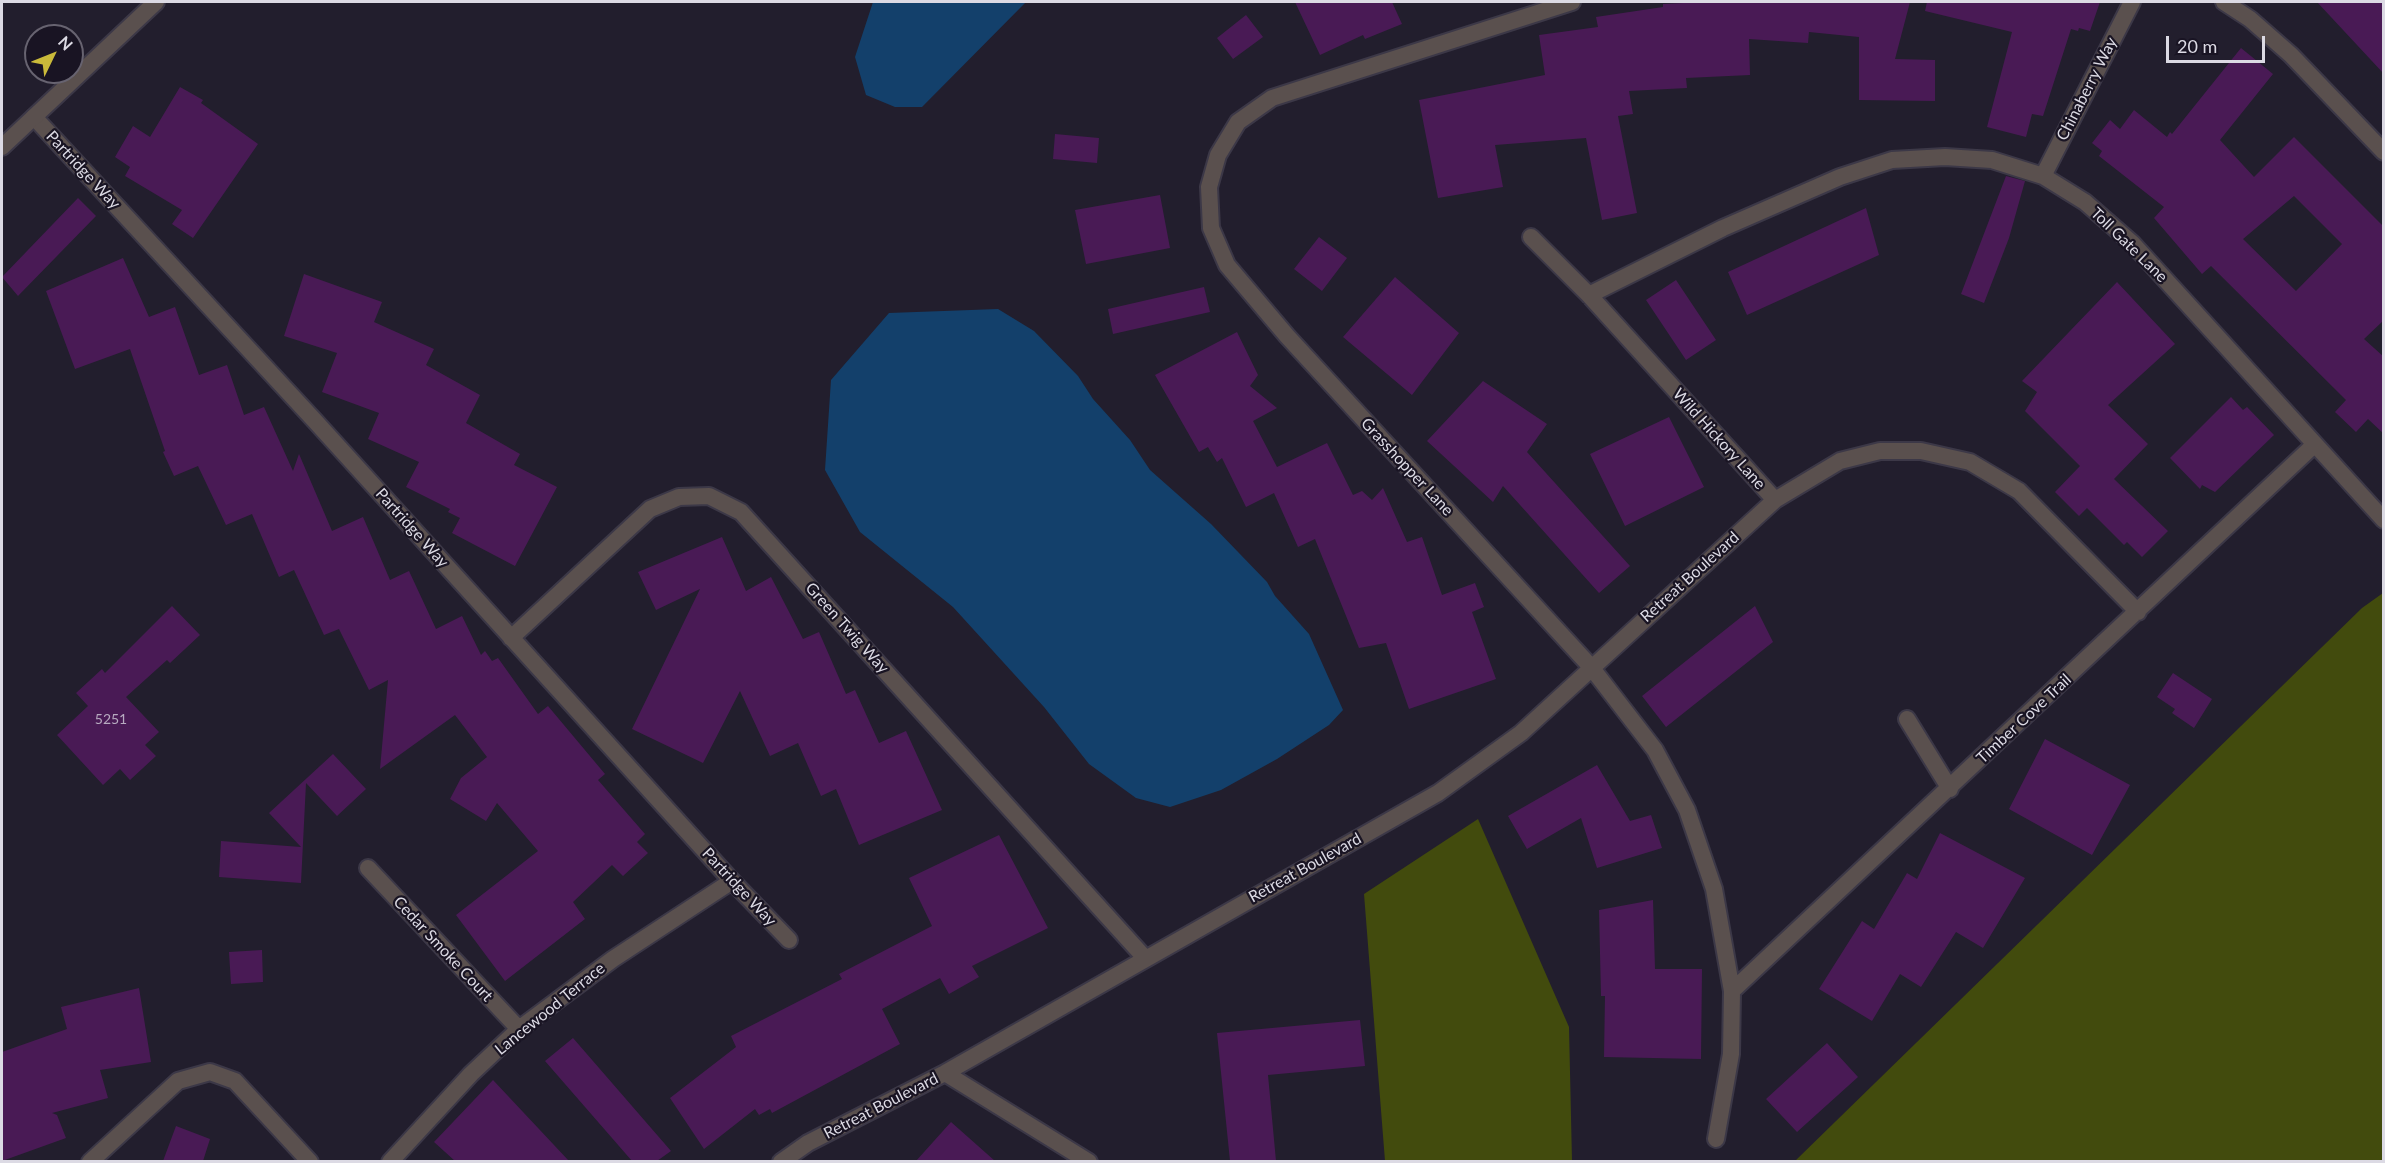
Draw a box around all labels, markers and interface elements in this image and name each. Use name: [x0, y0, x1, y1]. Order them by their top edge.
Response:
north arrow: [24, 24, 84, 84]
scale bar: [2169, 24, 2268, 62]
text: N: [55, 32, 77, 54]
street label: Chinaberry Way: [2053, 34, 2121, 144]
text: 20 m: [2177, 35, 2217, 57]
street label: Partridge Way: [42, 127, 124, 213]
street label: Toll Gate Lane: [2087, 204, 2171, 286]
street label: Wild Hickory Lane: [1669, 385, 1769, 493]
street label: Grasshopper Lane: [1357, 414, 1457, 520]
street label: Partridge Way: [371, 484, 453, 572]
street label: Retreat Boulevard: [1637, 528, 1743, 626]
street label: Green Twig Way: [801, 579, 893, 677]
street label: Timber Cove Trail: [1973, 670, 2075, 768]
house number: 5251: [95, 711, 127, 727]
street label: Retreat Boulevard: [1245, 829, 1365, 907]
street label: Partridge Way: [698, 844, 780, 930]
street label: Cedar Smoke Court: [389, 892, 497, 1006]
street label: Lancewood Terrace: [491, 959, 609, 1059]
street label: Retreat Boulevard: [820, 1069, 942, 1143]

